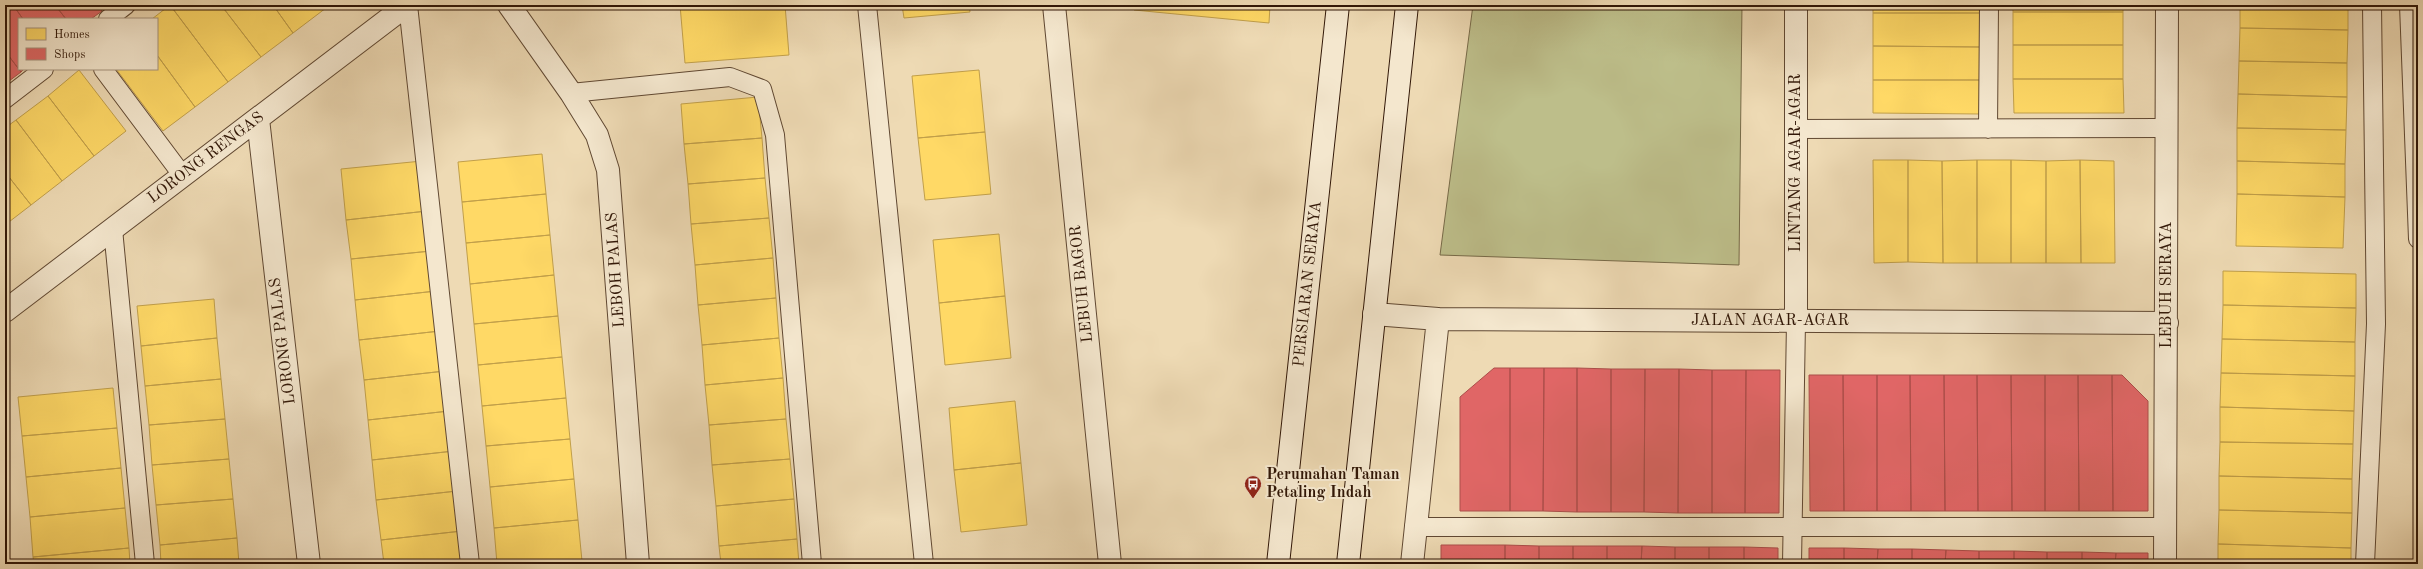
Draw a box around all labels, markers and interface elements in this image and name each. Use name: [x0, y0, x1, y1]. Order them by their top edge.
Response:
legend: [18, 18, 158, 70]
text: Homes: [54, 29, 90, 41]
text: Shops: [54, 49, 85, 61]
street label: LINTANG AGAR-AGAR: [1788, 74, 1804, 252]
street label: LORONG RENGAS: [145, 109, 267, 207]
street label: PERSIARAN SERAYA: [1291, 200, 1325, 368]
street label: LEBOH PALAS: [604, 212, 628, 328]
street label: LEBUH SERAYA: [2159, 222, 2175, 348]
street label: LEBUH BAGOR: [1068, 224, 1096, 344]
street label: LORONG PALAS: [267, 277, 299, 405]
street label: JALAN AGAR-AGAR: [1691, 313, 1849, 329]
place label: Perumahan Taman Petaling Indah: [1266, 467, 1400, 501]
bus stop icon: Perumahan Taman Petaling Indah: [1243, 474, 1263, 499]

